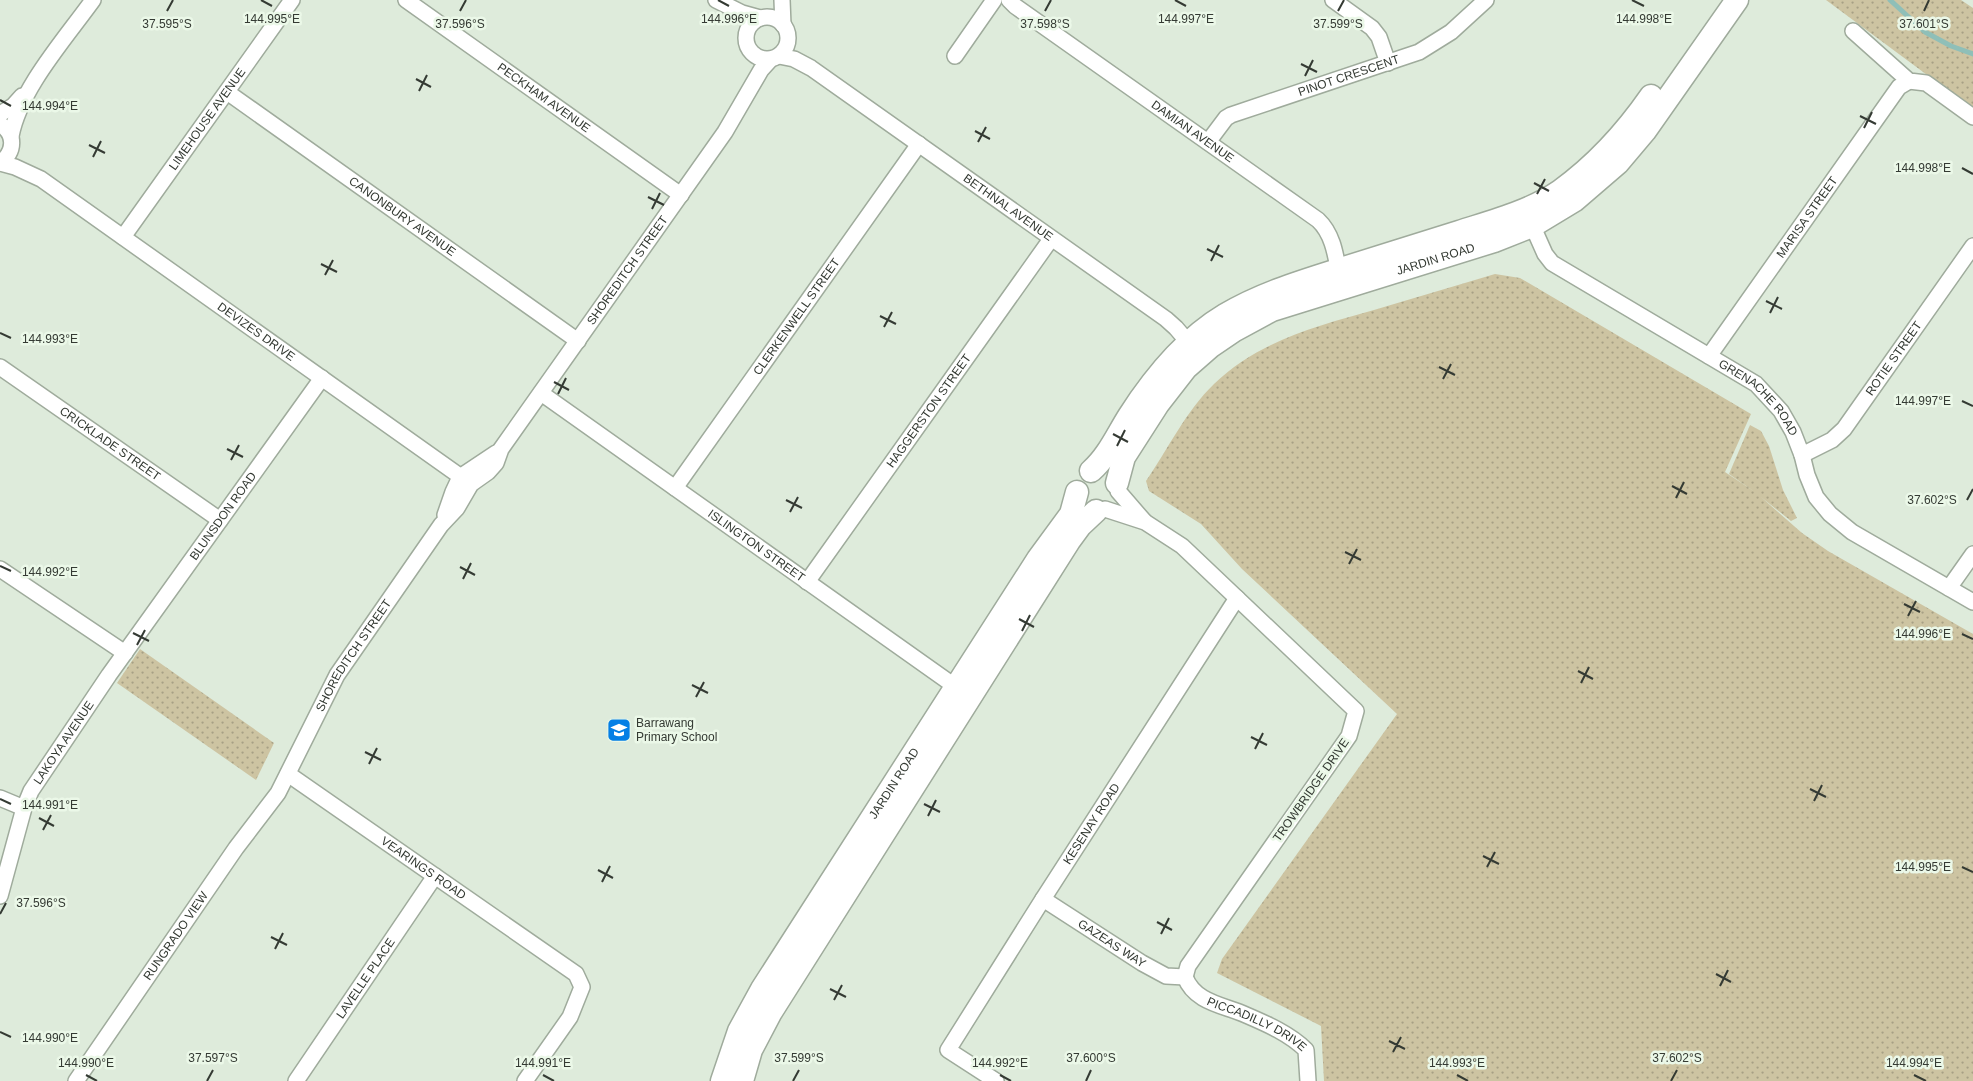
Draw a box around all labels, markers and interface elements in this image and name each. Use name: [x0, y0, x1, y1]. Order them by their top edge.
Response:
text: 144.995°E: [244, 12, 300, 26]
text: 144.996°E: [701, 12, 757, 26]
text: 144.997°E: [1158, 12, 1214, 26]
text: 144.998°E: [1616, 12, 1672, 26]
text: 37.595°S: [142, 17, 192, 31]
text: 37.596°S: [435, 17, 485, 31]
text: 37.598°S: [1020, 17, 1070, 31]
text: 37.599°S: [1313, 17, 1363, 31]
text: 37.601°S: [1899, 17, 1949, 31]
street label: PINOT CRESCENT: [1296, 52, 1402, 99]
street label: PECKHAM AVENUE: [495, 60, 593, 135]
street label: LIMEHOUSE AVENUE: [166, 65, 248, 173]
street label: DAMIAN AVENUE: [1149, 98, 1237, 165]
text: 144.994°E: [22, 99, 78, 113]
text: 144.998°E: [1895, 161, 1951, 175]
street label: BETHNAL AVENUE: [961, 171, 1056, 244]
street label: MARISA STREET: [1774, 173, 1841, 260]
street label: CANONBURY AVENUE: [346, 174, 458, 259]
street label: SHOREDITCH STREET: [584, 213, 671, 327]
street label: JARDIN ROAD: [1395, 240, 1477, 278]
street label: CLERKENWELL STREET: [750, 255, 843, 378]
street label: DEVIZES DRIVE: [215, 299, 298, 364]
street label: ROTIE STREET: [1863, 318, 1925, 398]
text: 144.993°E: [22, 332, 78, 346]
street label: HAGGERSTON STREET: [884, 351, 974, 470]
street label: GRENACHE ROAD: [1716, 357, 1801, 438]
text: 144.997°E: [1895, 394, 1951, 408]
street label: CRICKLADE STREET: [57, 404, 164, 484]
street label: BLUNSDON ROAD: [187, 469, 259, 563]
text: 37.602°S: [1907, 493, 1957, 507]
street label: ISLINGTON STREET: [705, 507, 808, 585]
text: 144.992°E: [22, 565, 78, 579]
street label: SHOREDITCH STREET: [313, 596, 395, 714]
text: 144.996°E: [1895, 627, 1951, 641]
street label: LAKOYA AVENUE: [31, 698, 97, 787]
place label: Barrawang Primary School: [636, 716, 717, 744]
school or university icon: Barrawang Primary School: [606, 717, 632, 743]
street label: TROWBRIDGE DRIVE: [1270, 736, 1352, 844]
street label: JARDIN ROAD: [866, 745, 922, 821]
street label: KESENAY ROAD: [1060, 780, 1123, 867]
text: 144.991°E: [22, 798, 78, 812]
street label: VEARINGS ROAD: [378, 834, 469, 903]
text: 144.995°E: [1895, 860, 1951, 874]
street label: RUNGRADO VIEW: [140, 888, 211, 983]
text: 37.596°S: [16, 896, 66, 910]
street label: GAZEAS WAY: [1075, 916, 1148, 971]
street label: LAVELLE PLACE: [333, 936, 398, 1021]
street label: PICCADILLY DRIVE: [1205, 994, 1309, 1054]
text: 144.990°E: [22, 1031, 78, 1045]
text: 37.597°S: [188, 1051, 238, 1065]
text: 37.599°S: [774, 1051, 824, 1065]
text: 37.600°S: [1066, 1051, 1116, 1065]
text: 37.602°S: [1652, 1051, 1702, 1065]
text: 144.990°E: [58, 1056, 114, 1070]
text: 144.991°E: [515, 1056, 571, 1070]
text: 144.992°E: [972, 1056, 1028, 1070]
text: 144.993°E: [1429, 1056, 1485, 1070]
text: 144.994°E: [1886, 1056, 1942, 1070]

